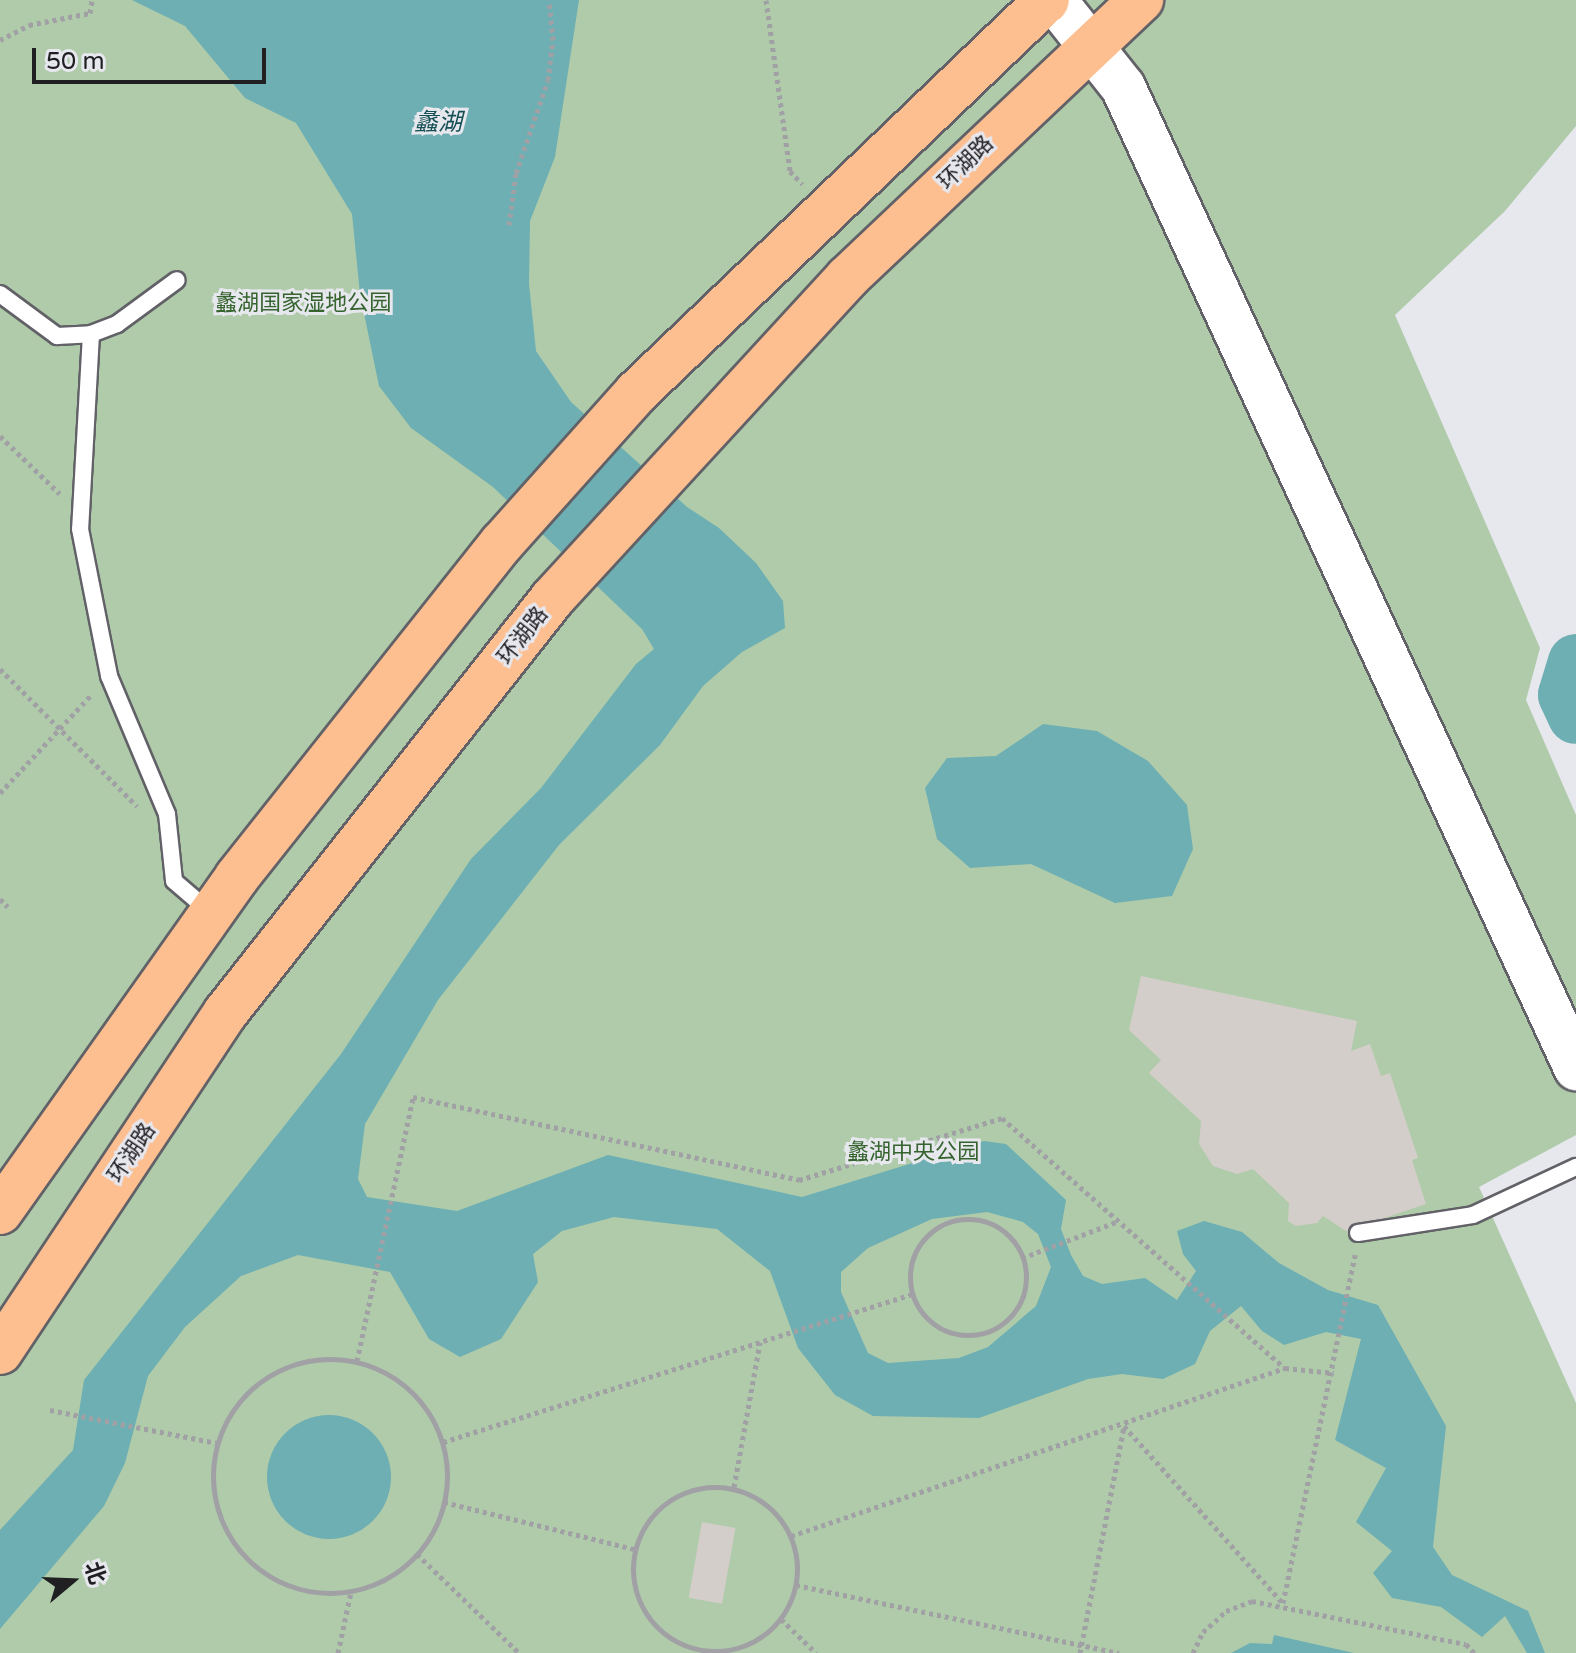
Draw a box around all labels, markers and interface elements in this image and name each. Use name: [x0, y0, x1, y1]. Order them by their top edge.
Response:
scale bar: [36, 32, 270, 82]
text: 50 m: [46, 47, 104, 76]
water label: 蠡湖: [414, 109, 462, 137]
street label: 环湖路: [933, 131, 999, 195]
park label: 蠡湖国家湿地公园: [215, 291, 391, 317]
street label: 环湖路: [492, 602, 554, 670]
street label: 环湖路: [103, 1118, 161, 1188]
park label: 蠡湖中央公园: [847, 1140, 979, 1166]
north arrow: [32, 1541, 112, 1621]
text: 北: [79, 1559, 111, 1588]

